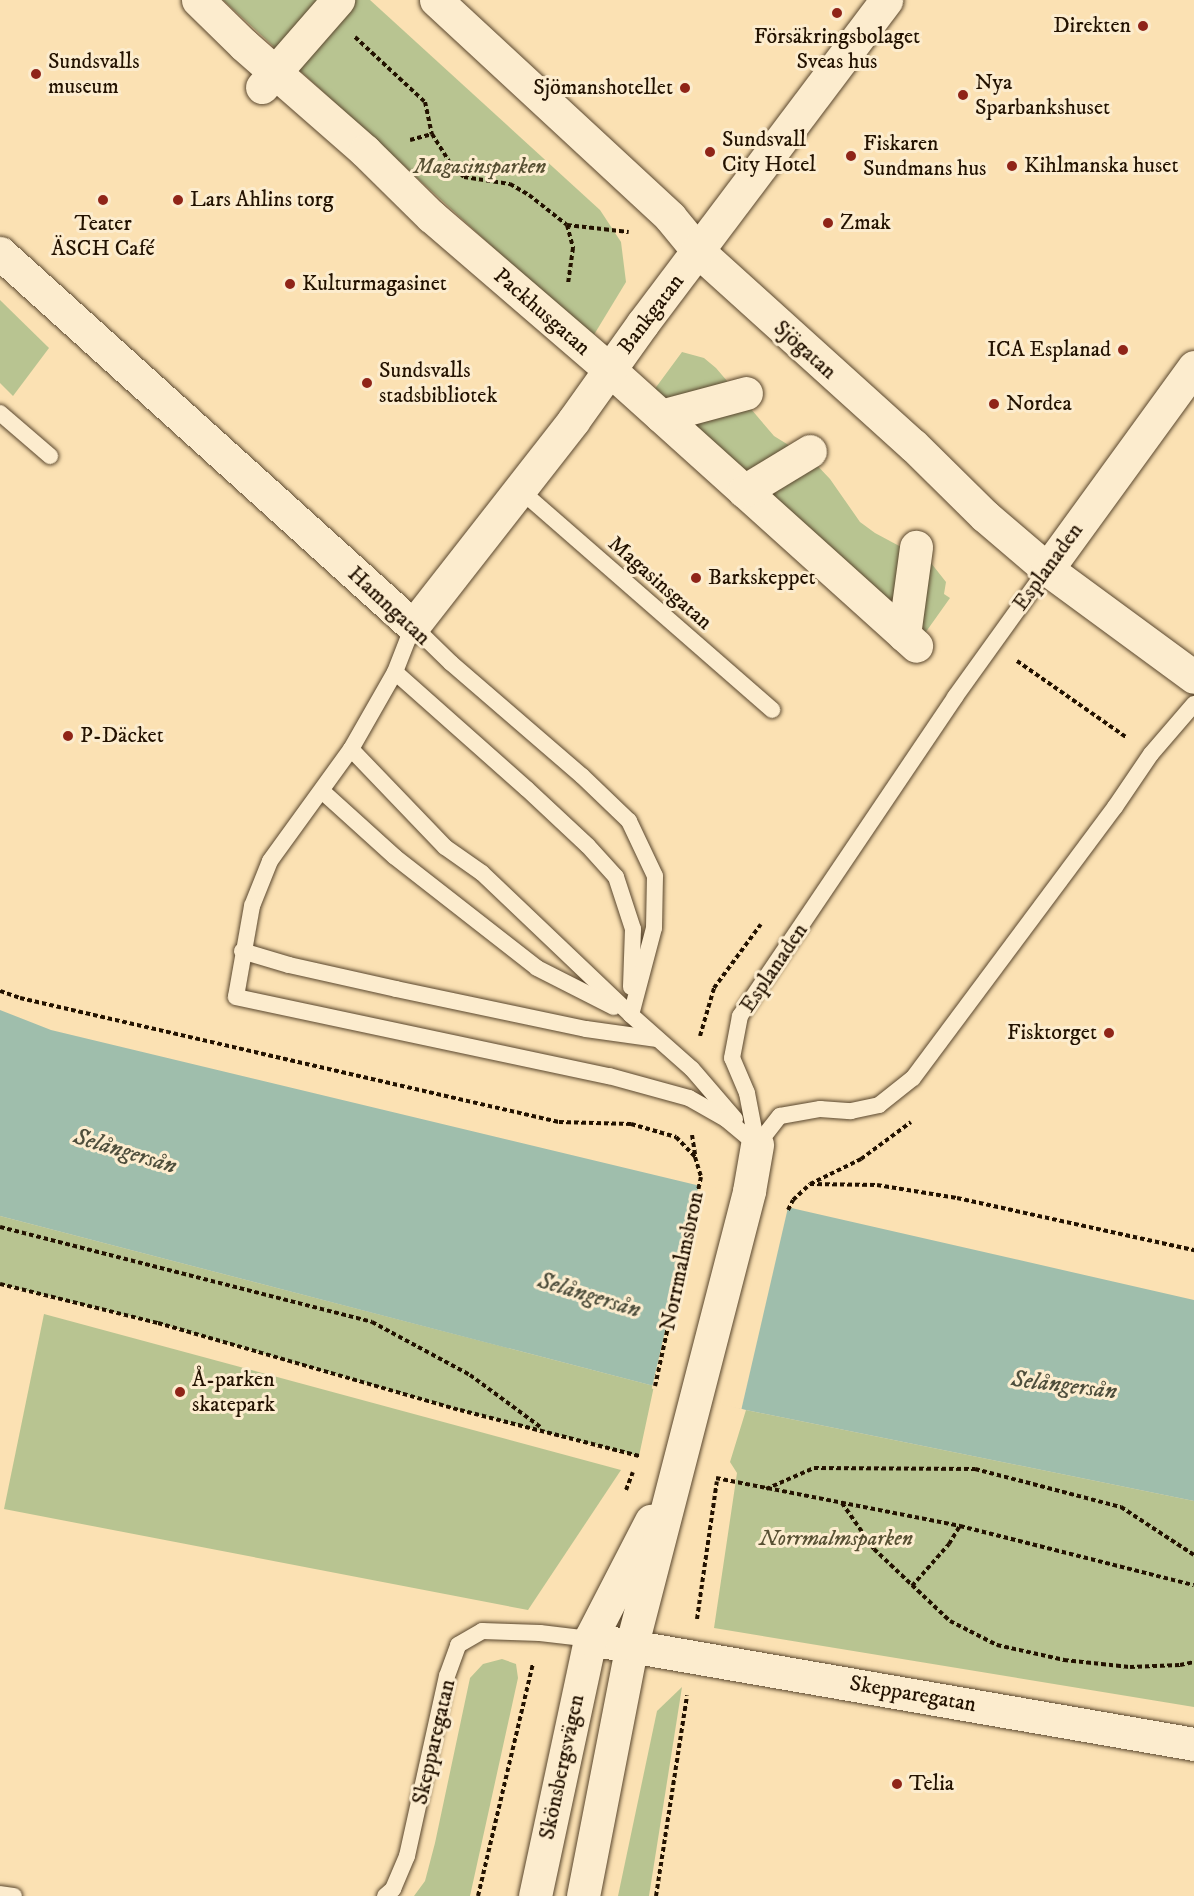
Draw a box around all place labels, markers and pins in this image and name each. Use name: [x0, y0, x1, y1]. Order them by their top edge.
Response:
marker: Försäkringsbolaget Sveas hus: [830, 6, 844, 20]
place label: Direkten: [1053, 13, 1131, 39]
marker: Direkten: [1136, 19, 1150, 33]
place label: Försäkringsbolaget Sveas hus: [754, 23, 920, 74]
place label: Sundsvalls museum: [48, 48, 140, 100]
marker: Sundsvalls museum: [29, 67, 43, 81]
place label: Nya Sparbankshuset: [975, 69, 1110, 120]
place label: Sjömanshotellet: [533, 75, 673, 101]
marker: Sjömanshotellet: [678, 81, 692, 95]
marker: Nya Sparbankshuset: [956, 88, 970, 102]
place label: Sundsvall City Hotel: [722, 126, 816, 178]
place label: Fiskaren Sundmans hus: [863, 130, 986, 182]
marker: Sundsvall City Hotel: [703, 145, 717, 159]
marker: Fiskaren Sundmans hus: [844, 149, 858, 163]
place label: Kihlmanska huset: [1024, 153, 1178, 179]
marker: Kihlmanska huset: [1005, 159, 1019, 173]
place label: Lars Ahlins torg: [190, 187, 333, 213]
marker: Teater ÄSCH Café: [96, 193, 110, 207]
marker: Lars Ahlins torg: [171, 193, 185, 207]
place label: Teater ÄSCH Café: [51, 210, 155, 262]
place label: Zmak: [840, 210, 891, 236]
marker: Zmak: [821, 216, 835, 230]
place label: Kulturmagasinet: [302, 271, 447, 297]
marker: Kulturmagasinet: [283, 277, 297, 291]
place label: ICA Esplanad: [987, 337, 1111, 363]
marker: ICA Esplanad: [1116, 343, 1130, 357]
place label: Sundsvalls stadsbibliotek: [379, 357, 497, 408]
marker: Sundsvalls stadsbibliotek: [360, 376, 374, 390]
place label: Nordea: [1006, 391, 1072, 417]
marker: Nordea: [987, 397, 1001, 411]
place label: Barkskeppet: [708, 565, 816, 591]
marker: Barkskeppet: [689, 571, 703, 585]
place label: P-Däcket: [80, 723, 164, 749]
marker: P-Däcket: [61, 729, 75, 743]
place label: Fisktorget: [1007, 1020, 1097, 1046]
marker: Fisktorget: [1102, 1026, 1116, 1040]
place label: Å-parken skatepark: [192, 1366, 275, 1418]
marker: Å-parken skatepark: [173, 1385, 187, 1399]
place label: Telia: [909, 1771, 954, 1797]
marker: Telia: [890, 1777, 904, 1791]

